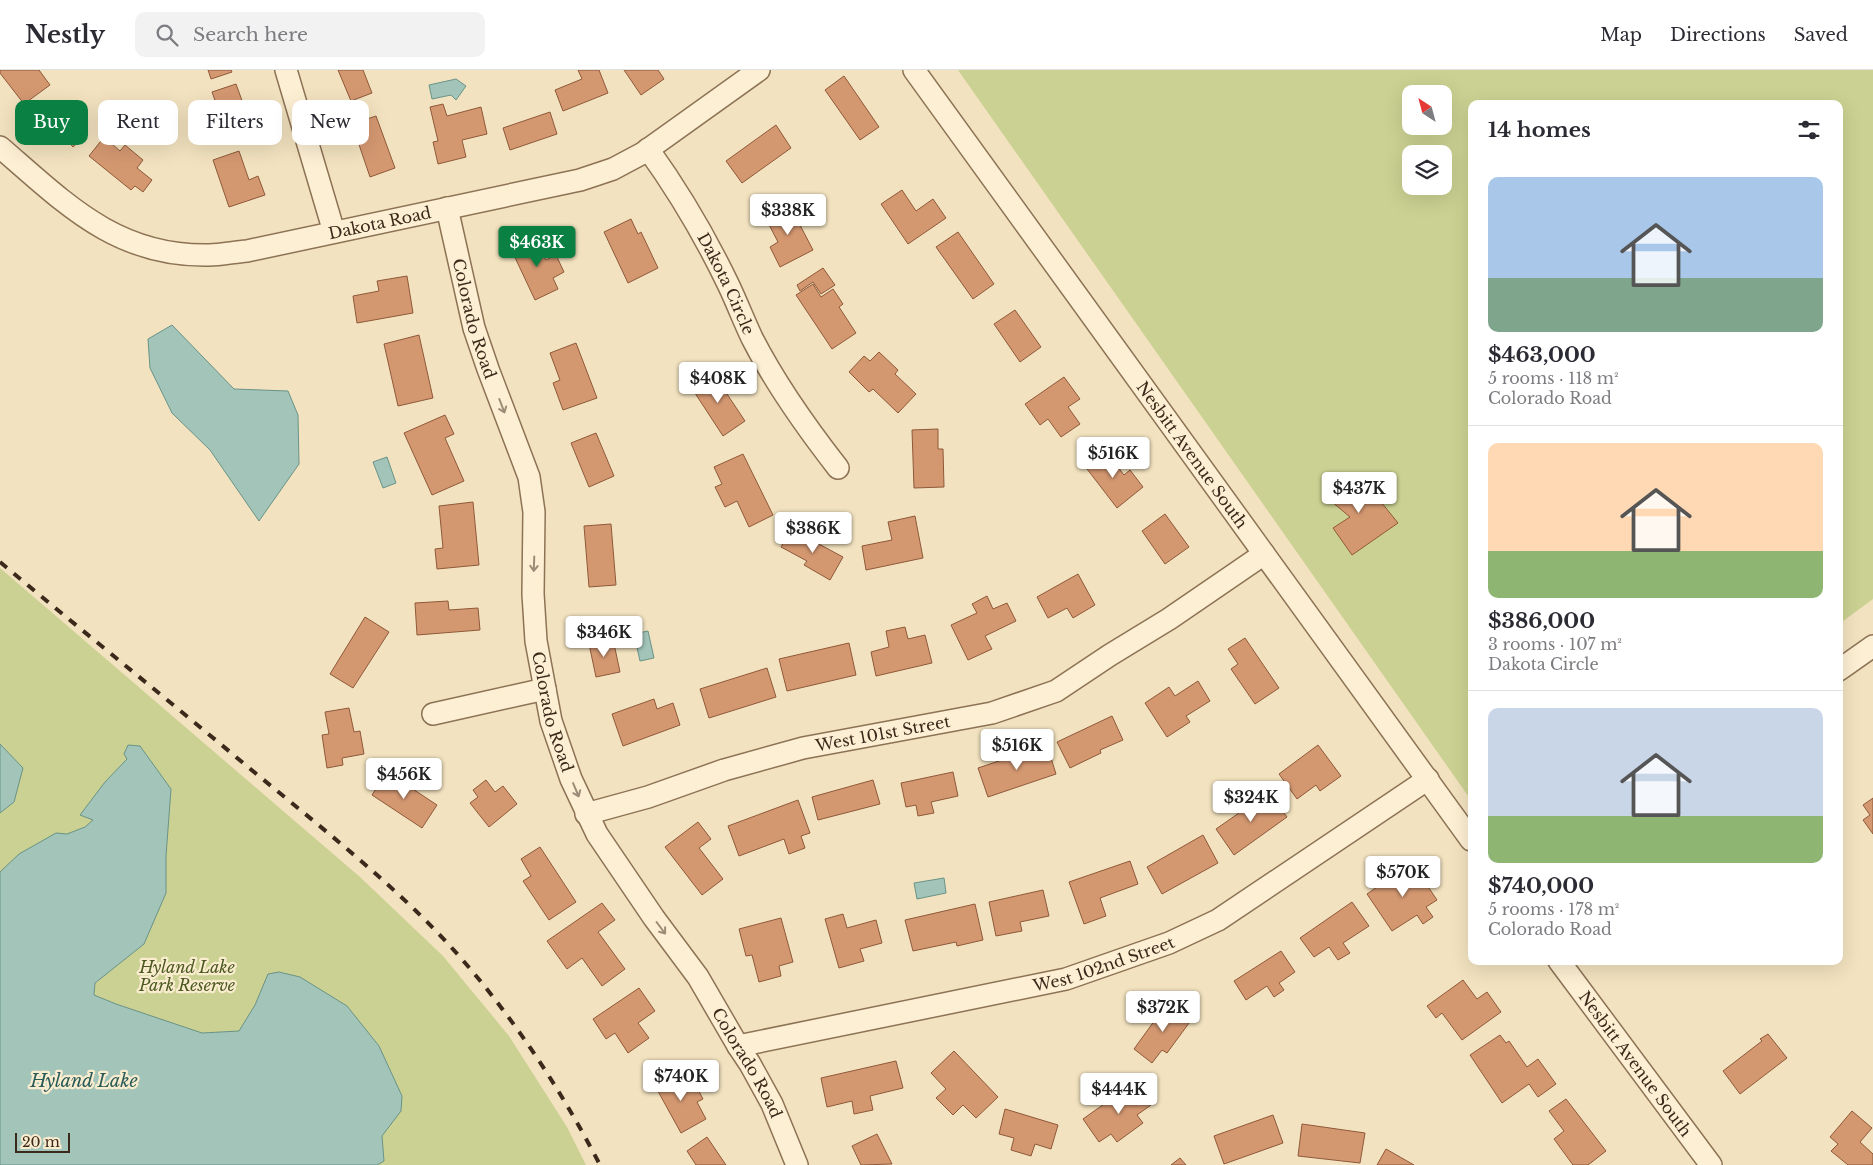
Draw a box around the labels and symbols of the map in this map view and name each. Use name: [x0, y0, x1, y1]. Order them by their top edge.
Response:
north arrow: [1402, 85, 1452, 135]
pin: $338K: [753, 194, 823, 236]
street label: Dakota Road: [326, 202, 433, 243]
pin: $463K: [502, 226, 572, 268]
street label: Dakota Circle: [693, 229, 759, 338]
street label: Colorado Road: [449, 257, 501, 382]
pin: $408K: [683, 362, 753, 404]
street label: Nesbitt Avenue South: [1133, 377, 1252, 532]
one-way arrow: [498, 398, 507, 413]
pin: $516K: [1078, 436, 1148, 479]
pin: $437K: [1324, 472, 1394, 514]
pin: $386K: [778, 512, 848, 554]
one-way arrow: [530, 555, 539, 571]
pin: $346K: [569, 616, 639, 658]
street label: Colorado Road: [528, 650, 578, 775]
street label: West 101st Street: [813, 711, 952, 756]
pin: $516K: [982, 728, 1052, 771]
pin: $456K: [369, 758, 439, 800]
pin: $324K: [1216, 780, 1286, 823]
one-way arrow: [571, 782, 581, 797]
pin: $570K: [1368, 856, 1438, 898]
one-way arrow: [656, 921, 666, 935]
street label: West 102nd Street: [1030, 932, 1178, 996]
park label: Hyland Lake Park Reserve: [138, 957, 236, 995]
street label: Nesbitt Avenue South: [1575, 987, 1696, 1140]
pin: $372K: [1128, 990, 1198, 1033]
street label: Colorado Road: [708, 1004, 787, 1121]
pin: $740K: [646, 1060, 716, 1102]
water label: Hyland Lake: [29, 1070, 138, 1092]
pin: $444K: [1084, 1072, 1154, 1115]
scale bar: [15, 1130, 70, 1153]

